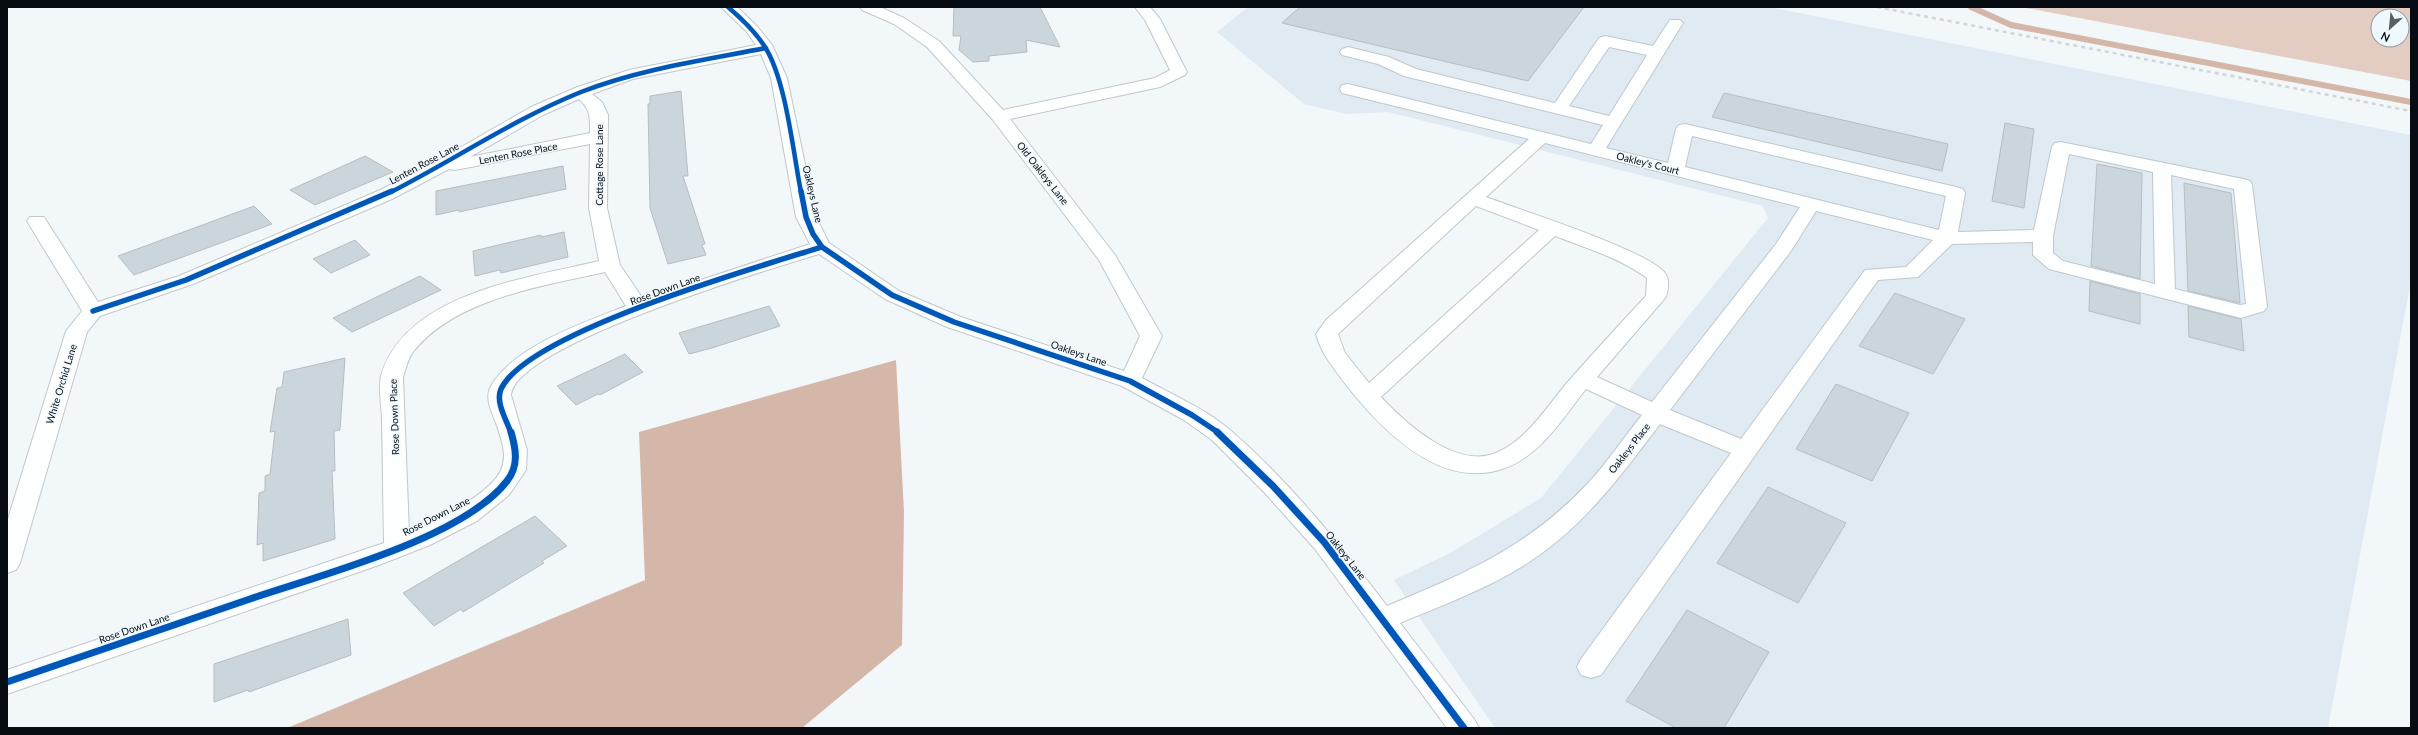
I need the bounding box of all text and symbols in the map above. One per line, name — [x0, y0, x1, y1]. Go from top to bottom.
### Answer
north arrow — [2370, 8, 2410, 48]
text: N — [2379, 30, 2392, 45]
street label: Cottage Rose Lane — [593, 124, 605, 206]
street label: Old Oakleys Lane — [1015, 139, 1071, 207]
street label: Lenten Rose Lane — [387, 140, 461, 186]
street label: Lenten Rose Place — [478, 140, 558, 166]
street label: Oakley's Court — [1615, 149, 1681, 177]
street label: Oakleys Lane — [801, 164, 825, 224]
street label: Rose Down Lane — [628, 271, 702, 307]
street label: Oakleys Lane — [1049, 338, 1109, 368]
street label: White Orchid Lane — [43, 343, 79, 425]
street label: Rose Down Place — [387, 379, 401, 455]
street label: Oakleys Place — [1606, 420, 1652, 476]
street label: Rose Down Lane — [400, 494, 472, 538]
street label: Oakleys Lane — [1323, 528, 1369, 582]
street label: Rose Down Lane — [97, 610, 171, 646]

